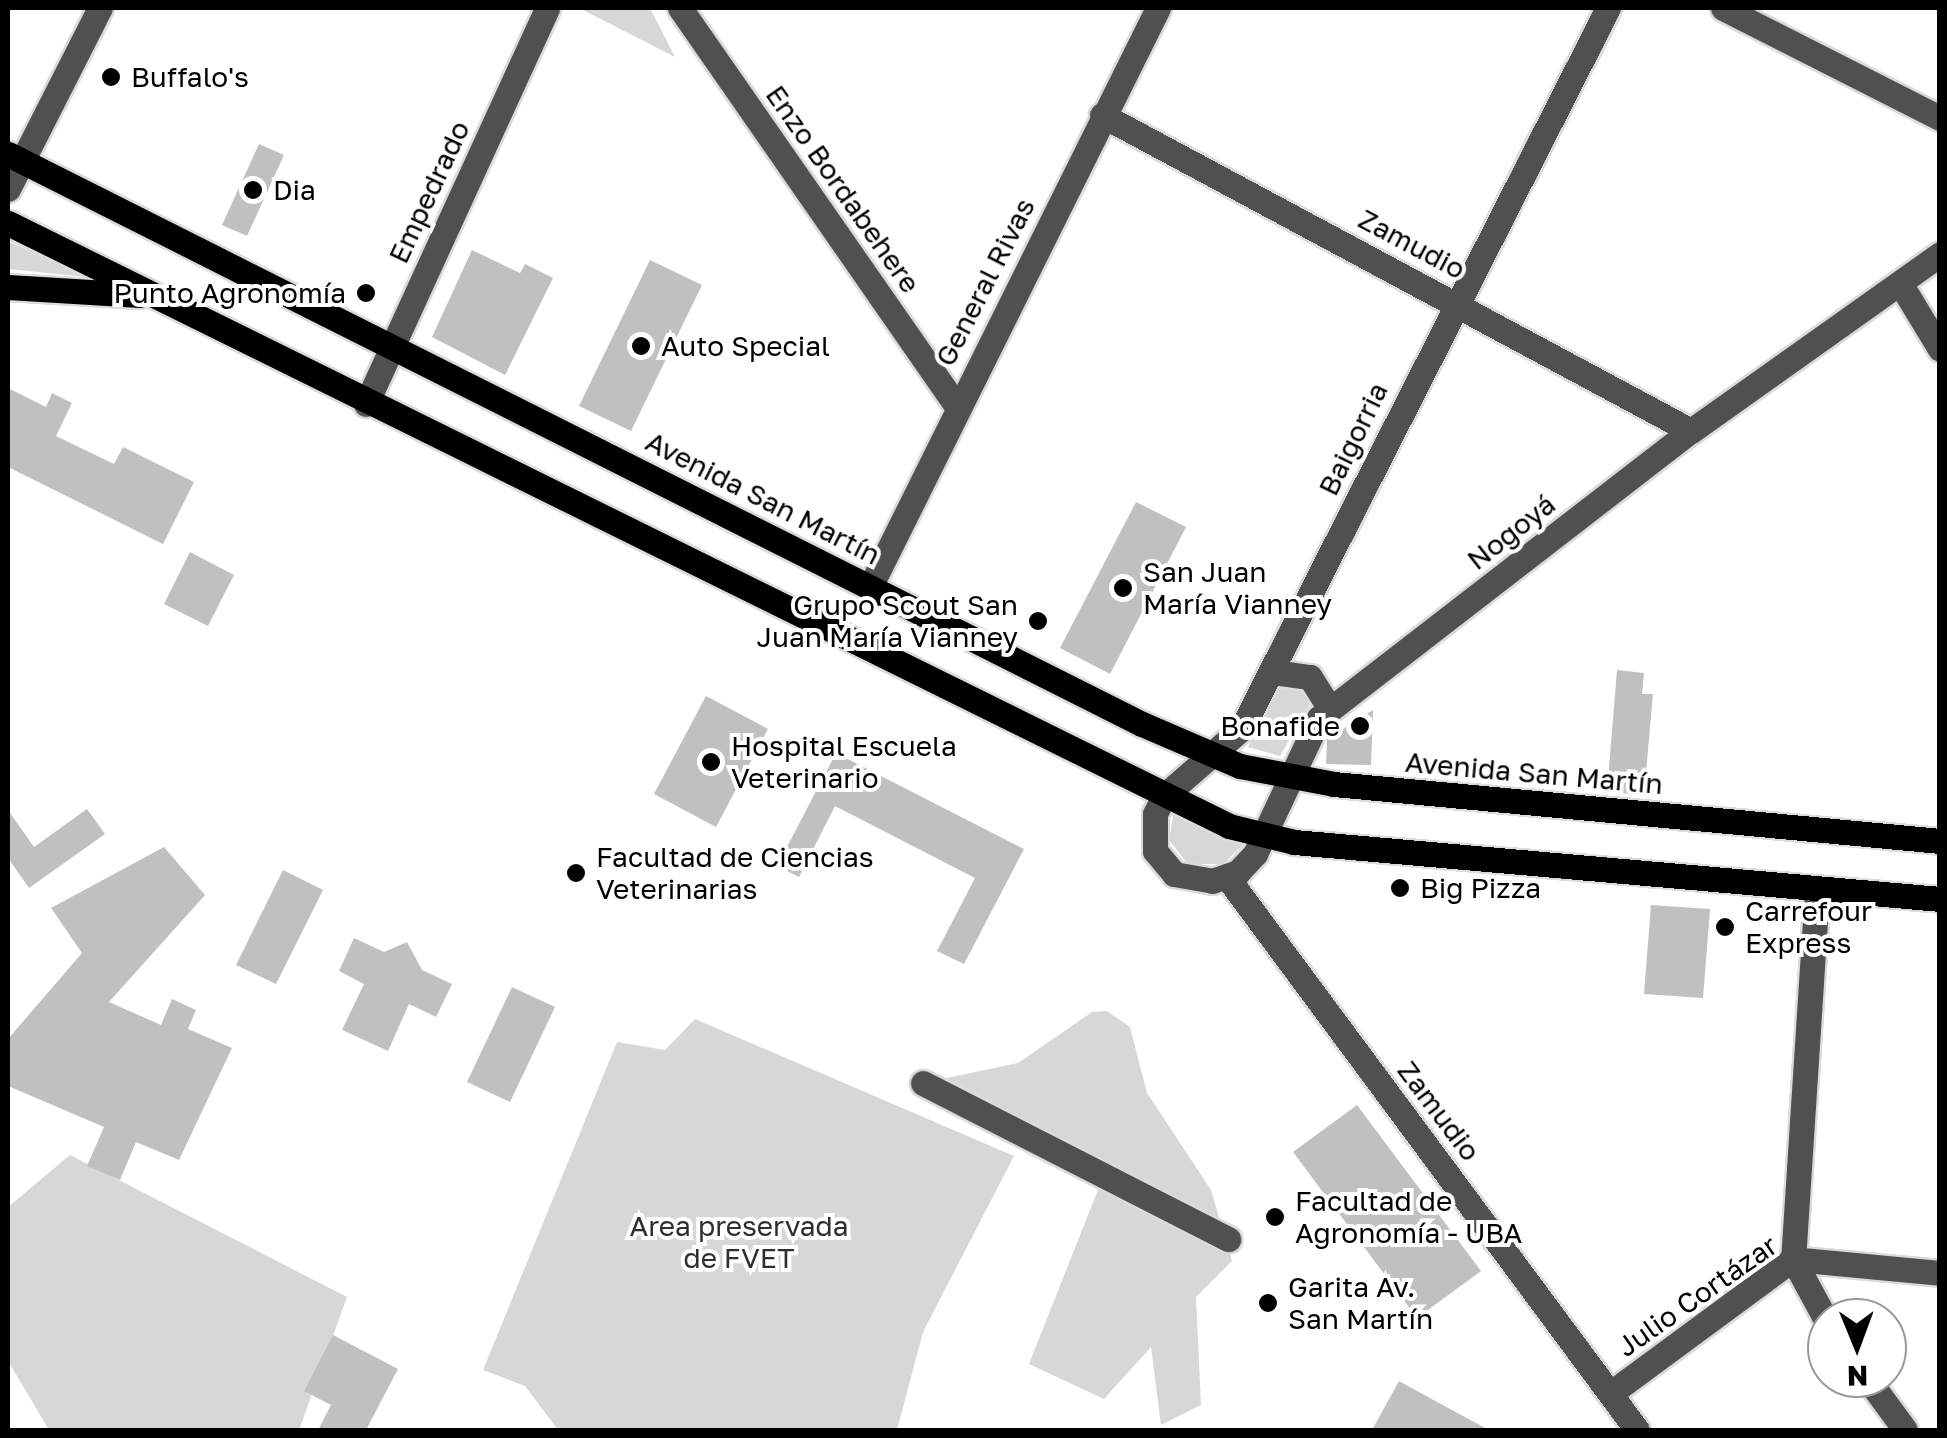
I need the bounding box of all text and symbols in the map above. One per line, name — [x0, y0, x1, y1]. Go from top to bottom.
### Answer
place label: Buffalo's — [131, 60, 249, 94]
marker: Buffalo's — [100, 66, 122, 88]
street label: Enzo Bordabehere — [759, 79, 927, 299]
street label: Empedrado — [381, 116, 477, 268]
place label: Dia — [273, 173, 316, 207]
marker: Dia — [242, 179, 264, 201]
street label: General Rivas — [928, 192, 1042, 372]
street label: Zamudio — [1353, 202, 1471, 286]
place label: Punto Agronomía — [114, 276, 346, 310]
marker: Punto Agronomía — [355, 282, 377, 304]
place label: Auto Special — [661, 329, 830, 363]
marker: Auto Special — [630, 335, 652, 357]
street label: Baigorria — [1311, 377, 1395, 501]
street label: Avenida San Martín — [640, 424, 886, 572]
street label: Nogoyá — [1460, 487, 1562, 577]
place label: San Juan María Vianney — [1143, 555, 1332, 621]
marker: San Juan María Vianney — [1112, 577, 1134, 599]
place label: Grupo Scout San Juan María Vianney — [756, 588, 1018, 654]
marker: Grupo Scout San Juan María Vianney — [1027, 610, 1049, 632]
place label: Bonafide — [1220, 709, 1340, 743]
marker: Bonafide — [1349, 715, 1371, 737]
place label: Hospital Escuela Veterinario — [731, 729, 957, 795]
street label: Avenida San Martín — [1404, 745, 1664, 801]
marker: Hospital Escuela Veterinario — [700, 751, 722, 773]
place label: Facultad de Ciencias Veterinarias — [596, 840, 874, 906]
marker: Facultad de Ciencias Veterinarias — [565, 862, 587, 884]
place label: Big Pizza — [1420, 871, 1541, 905]
marker: Big Pizza — [1389, 877, 1411, 899]
place label: Carrefour Express — [1745, 894, 1872, 960]
marker: Carrefour Express — [1714, 916, 1736, 938]
street label: Zamudio — [1391, 1055, 1487, 1167]
place label: Facultad de Agronomía - UBA — [1295, 1184, 1522, 1250]
marker: Facultad de Agronomía - UBA — [1264, 1206, 1286, 1228]
park label: Area preservada de FVET — [629, 1209, 849, 1275]
street label: Julio Cortázar — [1610, 1228, 1784, 1364]
place label: Garita Av. San Martín — [1288, 1270, 1433, 1336]
marker: Garita Av. San Martín — [1257, 1292, 1279, 1314]
north arrow — [1807, 1298, 1907, 1398]
text: N — [1847, 1360, 1868, 1393]

